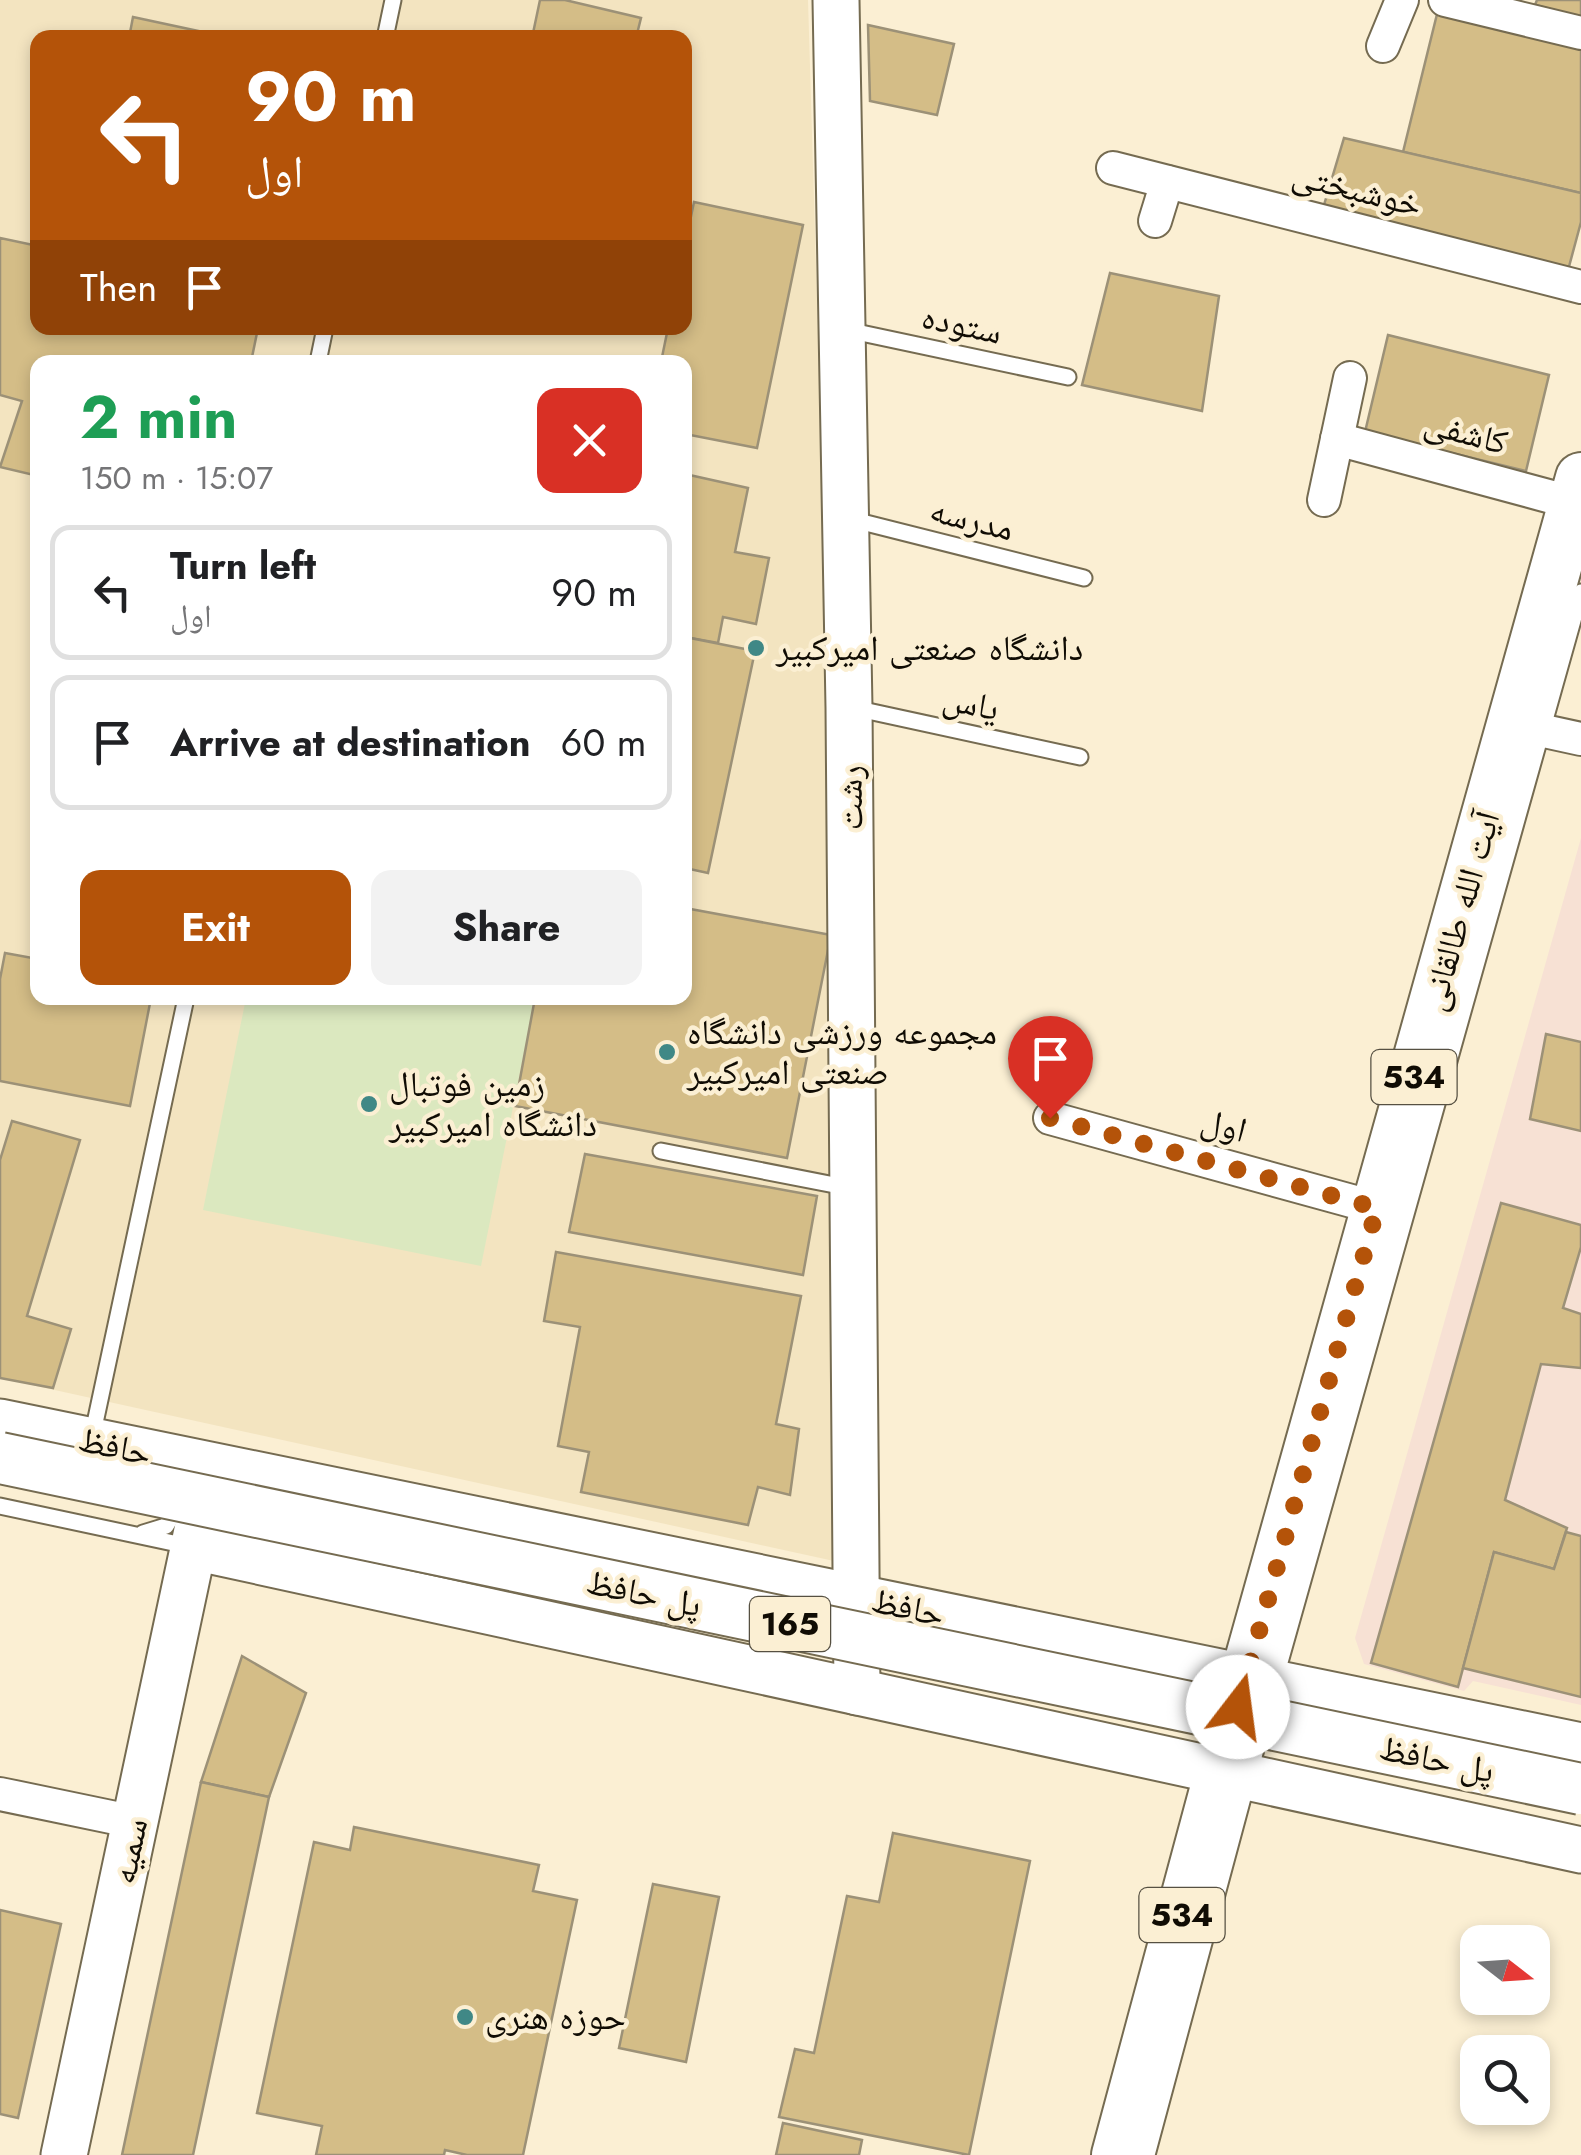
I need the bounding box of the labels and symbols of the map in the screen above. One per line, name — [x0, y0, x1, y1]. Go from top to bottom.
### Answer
street label: خوشبختی — [1287, 149, 1427, 229]
street label: ستوده — [917, 291, 1007, 357]
street label: کاشفی — [1419, 397, 1513, 467]
street label: مدرسه — [925, 484, 1019, 554]
place label: دانشگاه صنعتی امیرکبیر — [775, 623, 1083, 673]
marker: دانشگاه صنعتی امیرکبیر — [745, 637, 767, 659]
street label: یاس — [938, 673, 1004, 733]
street label: رشت — [824, 765, 876, 831]
street label: آیت الله طالقانی — [1408, 804, 1513, 1017]
place label: مجموعه ورزشی دانشگاه صنعتی امیرکبیر — [686, 1007, 997, 1097]
pin — [1008, 1016, 1093, 1119]
marker: مجموعه ورزشی دانشگاه صنعتی امیرکبیر — [656, 1041, 678, 1063]
road number: 534 — [1372, 1050, 1456, 1104]
place label: زمین فوتبال دانشگاه امیرکبیر — [388, 1059, 597, 1149]
marker: زمین فوتبال دانشگاه امیرکبیر — [358, 1093, 380, 1115]
street label: اول — [1196, 1095, 1252, 1155]
street label: حافظ — [74, 1414, 156, 1478]
street label: پل حافظ — [582, 1556, 706, 1630]
street label: حافظ — [867, 1575, 949, 1639]
road number: 165 — [750, 1597, 830, 1651]
position arrow — [1186, 1655, 1290, 1759]
street label: پل حافظ — [1375, 1722, 1499, 1796]
street label: سمیه — [98, 1814, 160, 1888]
road number: 534 — [1140, 1888, 1224, 1942]
north arrow — [1460, 1925, 1550, 2015]
place label: حوزه هنری — [485, 1992, 626, 2042]
marker: حوزه هنری — [454, 2006, 476, 2028]

